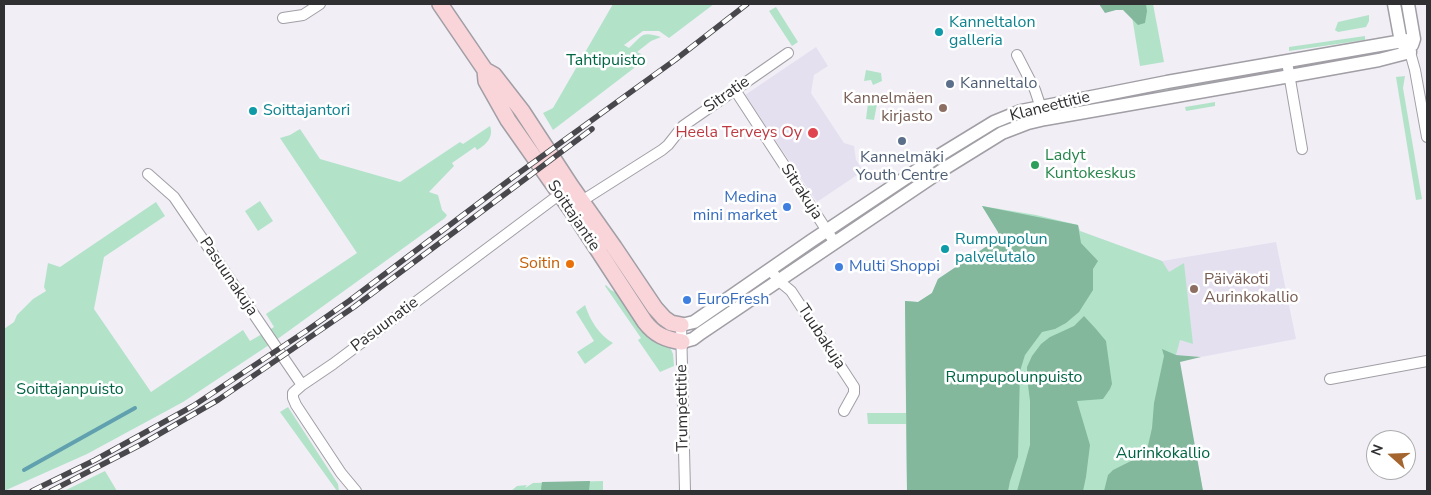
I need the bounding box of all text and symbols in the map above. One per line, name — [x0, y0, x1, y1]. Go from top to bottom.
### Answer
place label: Kanneltalon galleria — [949, 13, 1035, 51]
marker: Kanneltalon galleria — [933, 26, 945, 38]
park label: Tahtipuisto — [566, 51, 646, 71]
street label: Sitratie — [701, 72, 753, 118]
place label: Kanneltalo — [960, 74, 1037, 94]
marker: Kanneltalo — [944, 78, 956, 90]
street label: Klaneettitie — [1008, 88, 1092, 126]
place label: Kannelmäen kirjasto — [843, 89, 933, 127]
place label: Soittajantori — [263, 101, 350, 121]
marker: Kannelmäen kirjasto — [937, 102, 949, 114]
marker: Soittajantori — [247, 105, 259, 117]
place label: Heela Terveys Oy — [675, 123, 802, 143]
marker: Heela Terveys Oy — [806, 126, 820, 140]
marker: Kannelmäki Youth Centre — [896, 135, 908, 147]
place label: Ladyt Kuntokeskus — [1045, 146, 1136, 184]
place label: Kannelmäki Youth Centre — [856, 148, 948, 186]
marker: Ladyt Kuntokeskus — [1029, 159, 1041, 171]
street label: Sitrakuja — [776, 161, 826, 223]
street label: Soittajantie — [542, 177, 604, 255]
place label: Medina mini market — [693, 188, 777, 226]
marker: Medina mini market — [781, 201, 793, 213]
place label: Rumpupolun palvelutalo — [955, 230, 1048, 268]
street label: Pasuunakuja — [195, 234, 261, 320]
marker: Rumpupolun palvelutalo — [939, 243, 951, 255]
place label: Soitin — [519, 254, 560, 274]
place label: Multi Shoppi — [849, 257, 940, 277]
marker: Soitin — [564, 258, 576, 270]
marker: Multi Shoppi — [833, 261, 845, 273]
place label: Päiväkoti Aurinkokallio — [1204, 270, 1298, 308]
marker: Päiväkoti Aurinkokallio — [1188, 283, 1200, 295]
place label: EuroFresh — [697, 290, 769, 310]
street label: Pasuunatie — [348, 293, 422, 357]
marker: EuroFresh — [681, 294, 693, 306]
street label: Tuubakuja — [793, 301, 849, 373]
street label: Trumpettitie — [673, 364, 693, 452]
park label: Rumpupolunpuisto — [946, 368, 1082, 388]
park label: Soittajanpuisto — [16, 380, 124, 400]
north arrow — [1366, 430, 1416, 480]
text: N — [1367, 442, 1388, 458]
park label: Aurinkokallio — [1116, 444, 1210, 464]

